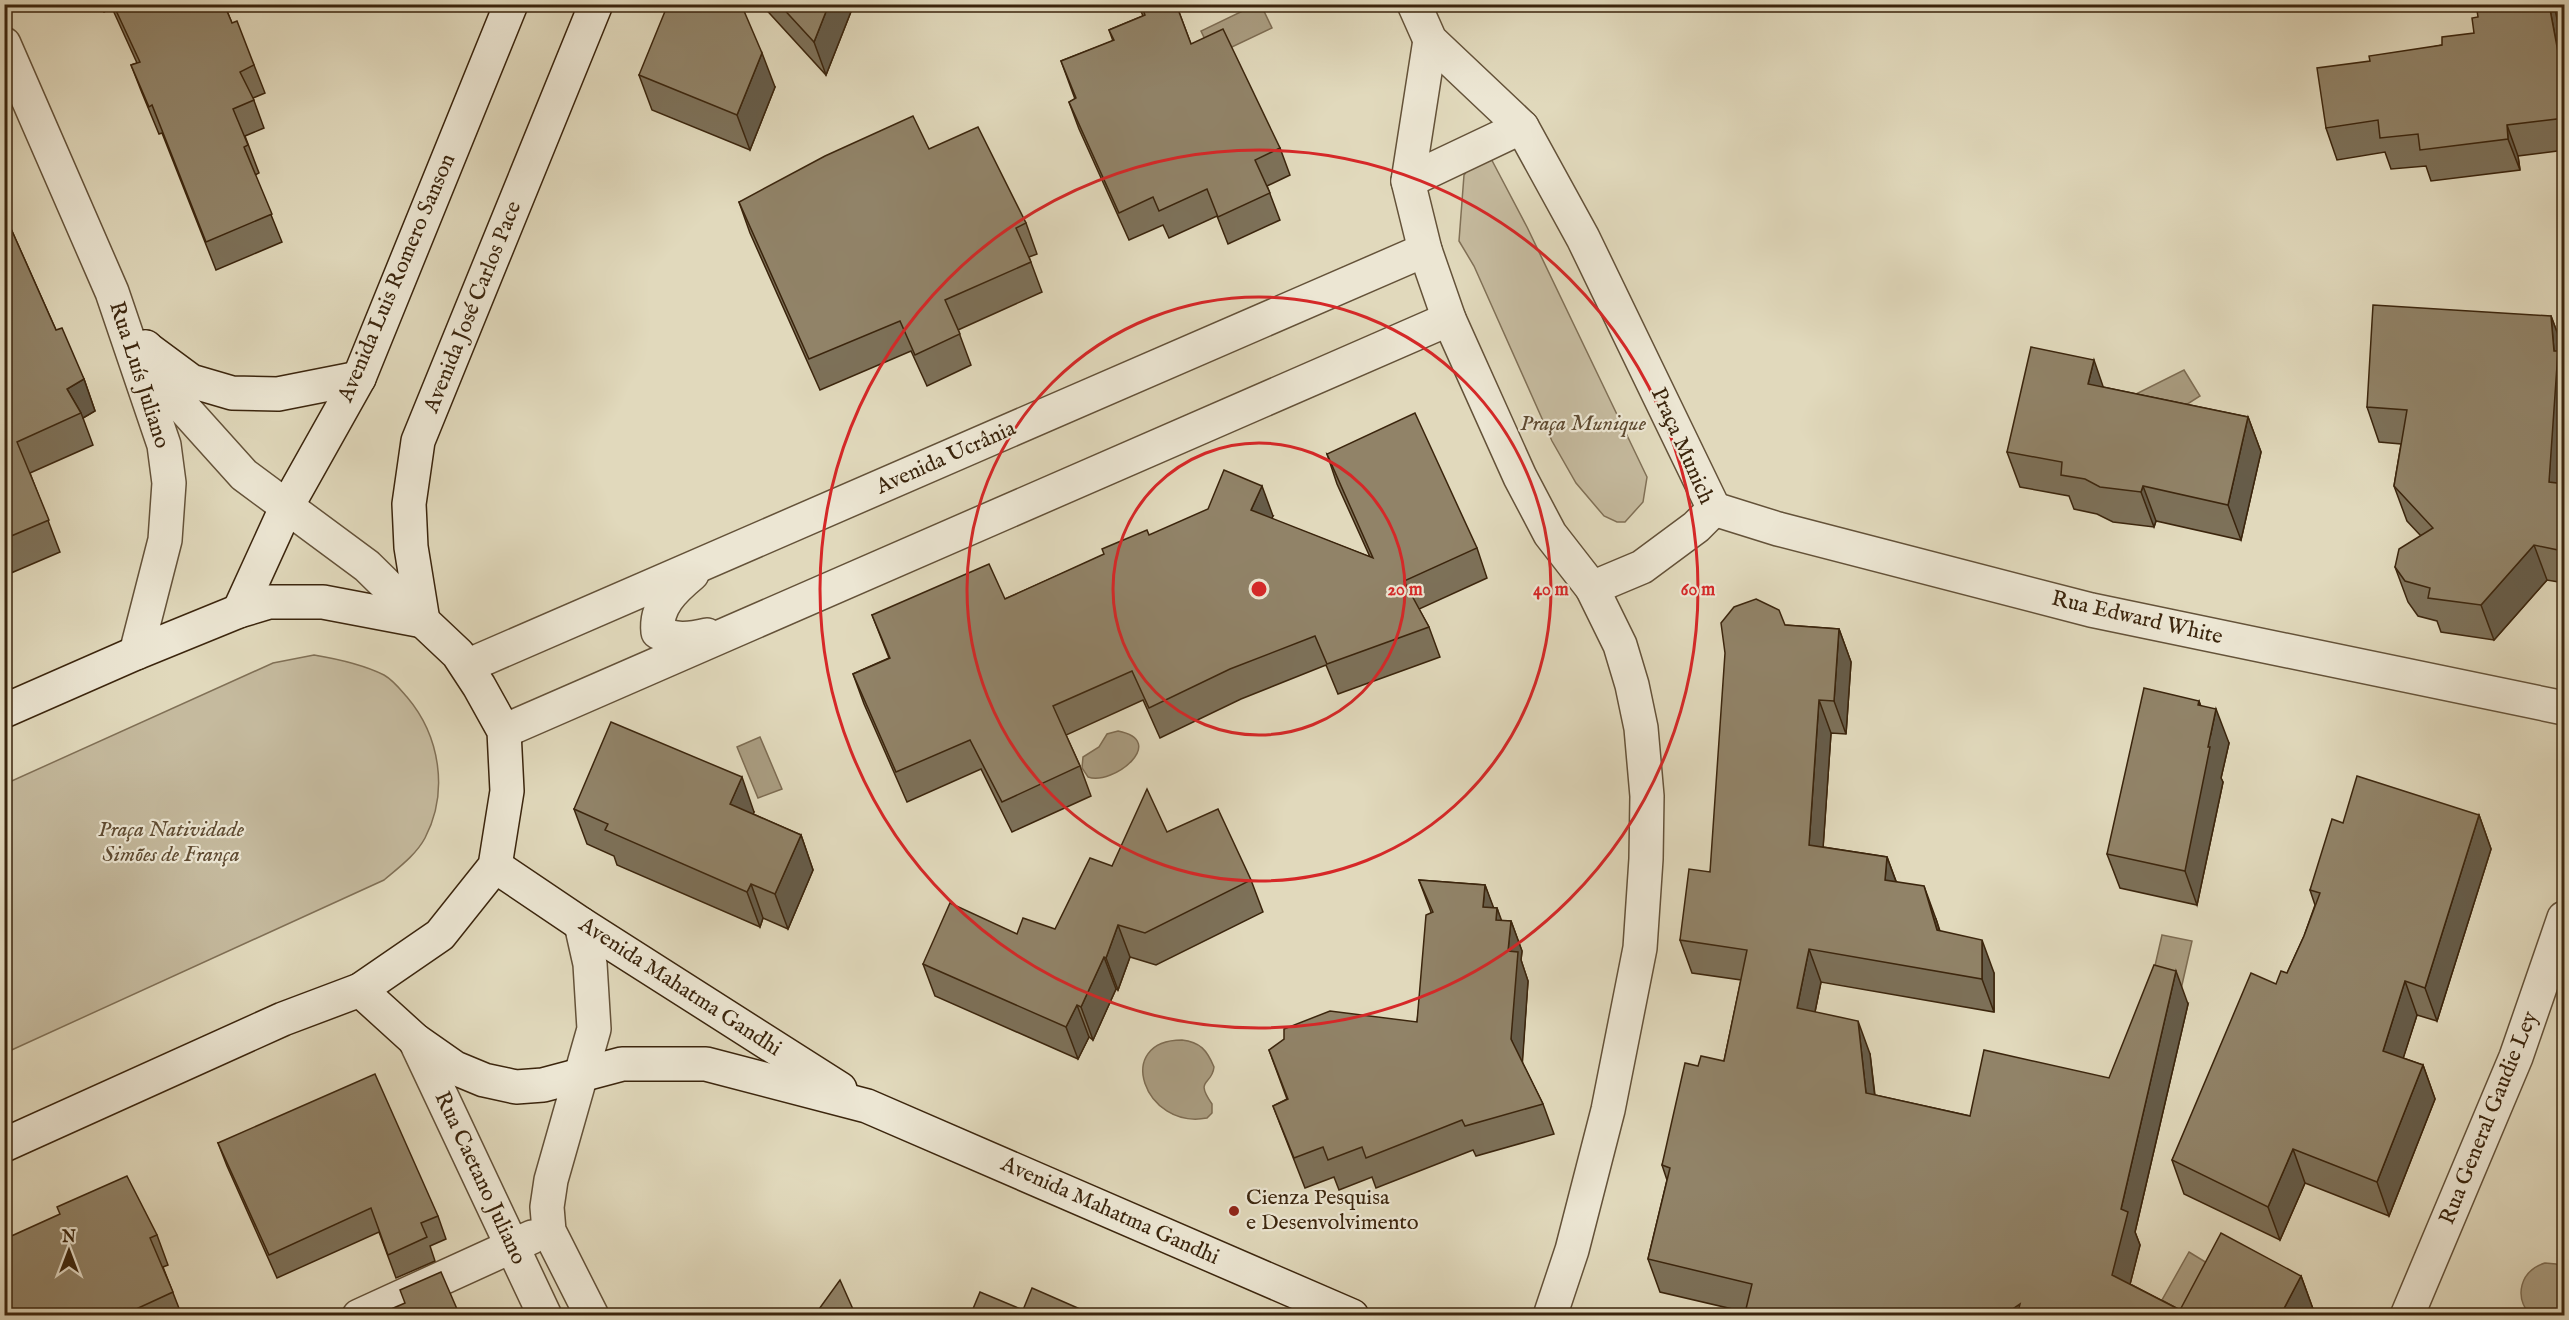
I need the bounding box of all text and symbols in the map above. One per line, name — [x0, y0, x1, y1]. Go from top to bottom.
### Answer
street label: Avenida Luis Romero Sanson — [332, 149, 462, 407]
street label: Avenida José Carlos Pace — [417, 197, 528, 418]
street label: Rua Luís Juliano — [102, 298, 176, 452]
street label: Praça Munich — [1644, 383, 1720, 509]
park label: Praça Munique — [1520, 410, 1647, 438]
street label: Avenida Ucrânia — [871, 415, 1021, 502]
centre of rings — [1249, 579, 1269, 599]
text: 20 m — [1387, 579, 1423, 602]
text: 40 m — [1533, 579, 1569, 602]
text: 60 m — [1681, 579, 1715, 602]
street label: Rua Edward White — [2049, 585, 2225, 651]
park label: Praça Natividade Simões de França — [98, 816, 245, 869]
street label: Avenida Mahatma Gandhi — [573, 910, 787, 1063]
street label: Rua General Gaudie Ley — [2433, 1007, 2545, 1229]
street label: Rua Caetano Juliano — [428, 1087, 532, 1269]
street label: Avenida Mahatma Gandhi — [996, 1150, 1224, 1272]
place label: Cienza Pesquisa e Desenvolvimento — [1246, 1184, 1419, 1237]
marker: Cienza Pesquisa e Desenvolvimento — [1227, 1204, 1241, 1218]
north arrow — [39, 1221, 99, 1281]
text: N — [61, 1228, 76, 1248]

